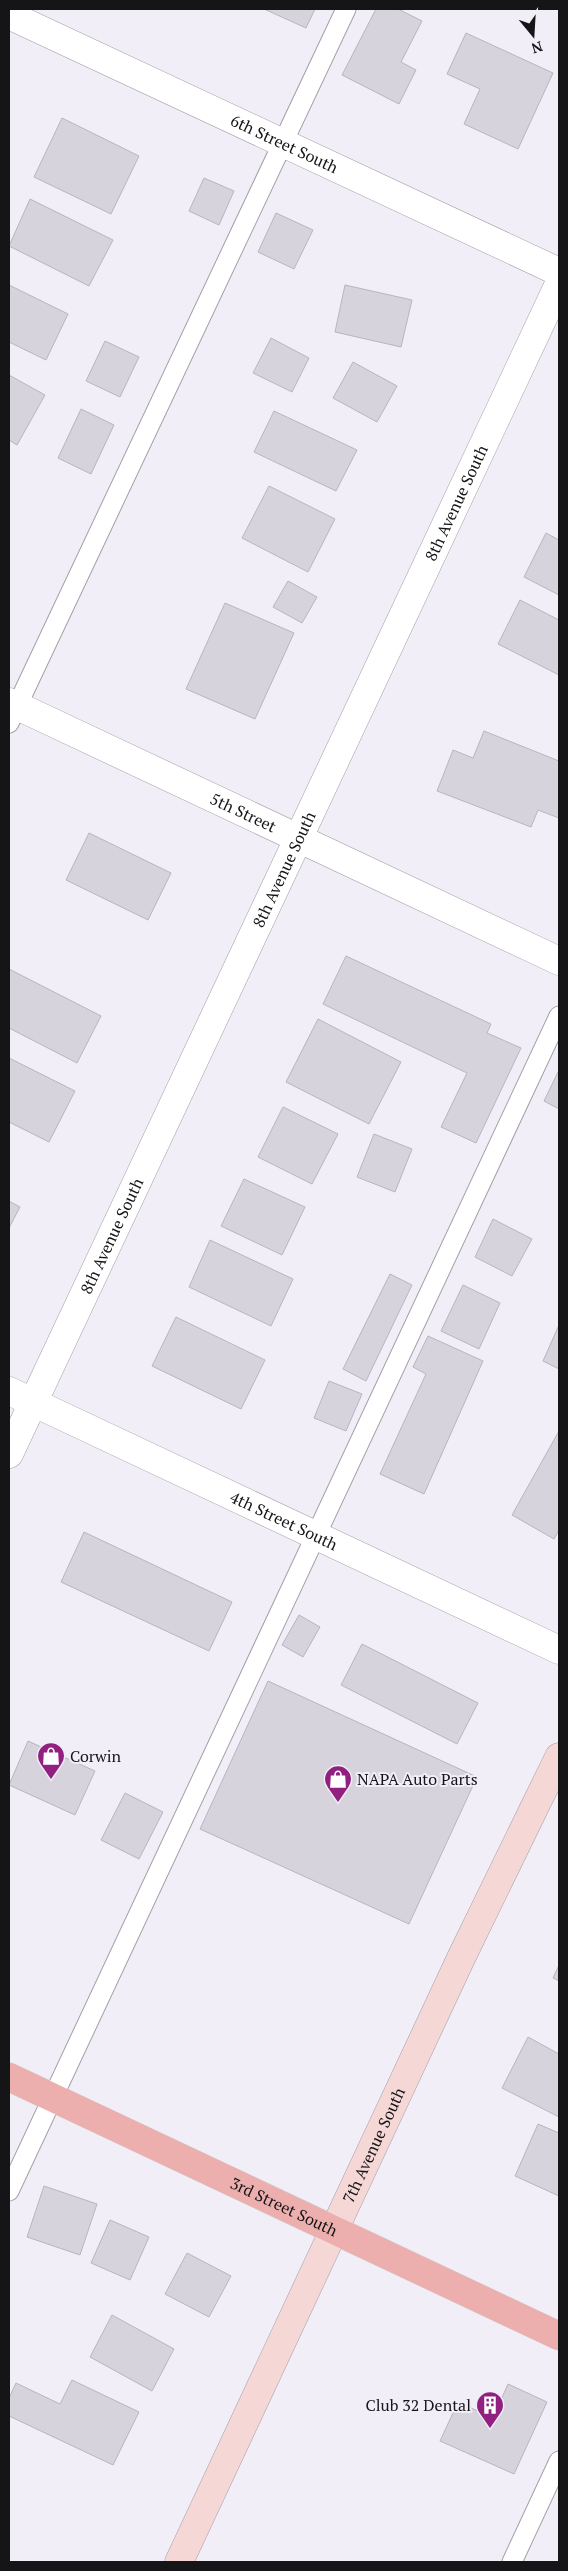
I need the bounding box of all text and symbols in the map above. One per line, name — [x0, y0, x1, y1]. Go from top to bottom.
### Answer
north arrow — [508, 10, 558, 60]
text: N — [529, 37, 545, 59]
street label: 6th Street South — [227, 109, 342, 179]
street label: 8th Avenue South — [419, 441, 493, 564]
street label: 5th Street — [207, 787, 280, 837]
street label: 8th Avenue South — [247, 807, 321, 931]
street label: 8th Avenue South — [75, 1174, 148, 1297]
street label: 4th Street South — [227, 1486, 342, 1556]
shop icon: Corwin — [36, 1741, 66, 1780]
place label: Corwin — [70, 1745, 122, 1767]
shop icon: NAPA Auto Parts — [323, 1764, 353, 1803]
place label: NAPA Auto Parts — [357, 1768, 478, 1790]
street label: 7th Avenue South — [337, 2083, 410, 2207]
street label: 3rd Street South — [227, 2172, 342, 2241]
building icon: Club 32 Dental — [475, 2390, 505, 2429]
place label: Club 32 Dental — [365, 2394, 471, 2416]

